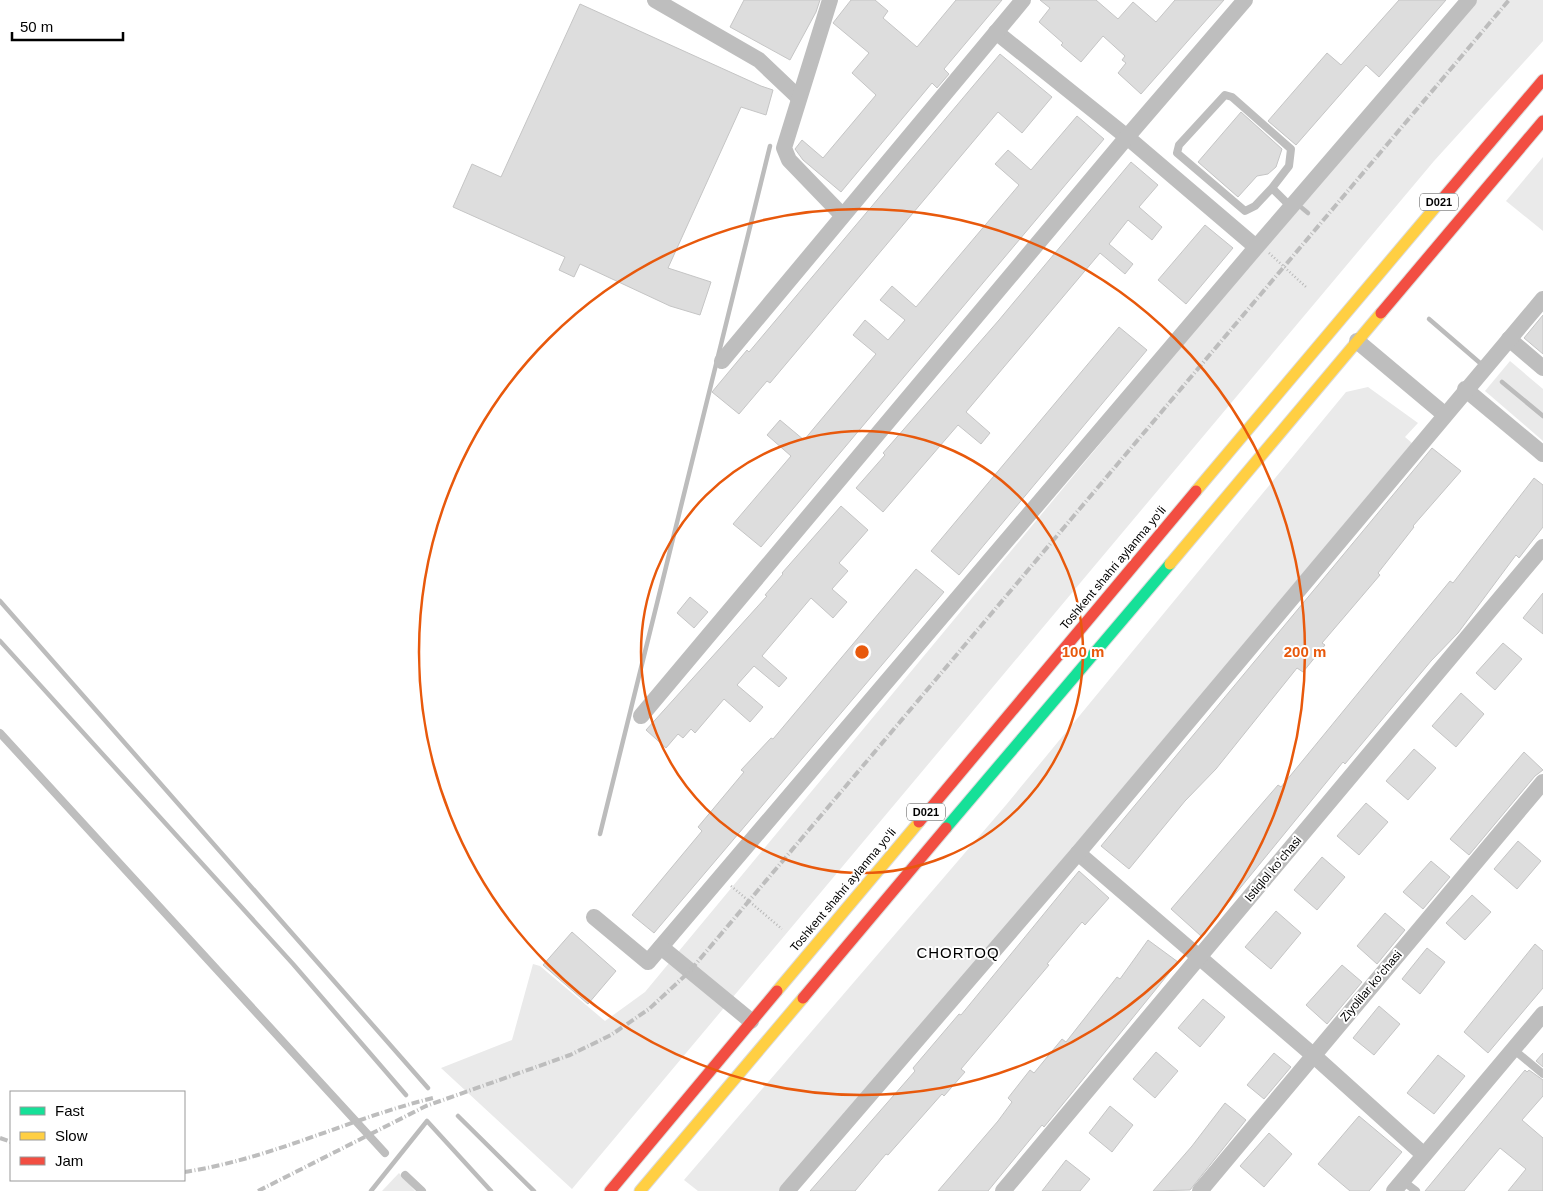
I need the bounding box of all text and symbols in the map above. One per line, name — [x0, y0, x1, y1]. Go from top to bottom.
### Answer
scale bar — [12, 10, 124, 42]
text: 50 m — [20, 18, 53, 35]
road number: D021 — [1420, 193, 1458, 210]
street label: Toshkent shahri aylanma yoʻli — [1057, 503, 1169, 633]
centre of rings — [853, 643, 871, 661]
text: 100 m — [1062, 643, 1104, 660]
text: 200 m — [1284, 643, 1326, 660]
road number: D021 — [907, 804, 945, 820]
street label: Toshkent shahri aylanma yoʻli — [787, 825, 899, 955]
street label: Istiqlol koʻchasi — [1242, 834, 1304, 904]
district label: CHORTOQ — [916, 944, 1000, 961]
street label: Ziyolilar koʻchasi — [1337, 948, 1405, 1024]
legend — [10, 1091, 185, 1181]
text: Fast — [55, 1102, 85, 1119]
text: Slow — [55, 1127, 88, 1144]
text: Jam — [55, 1152, 83, 1169]

